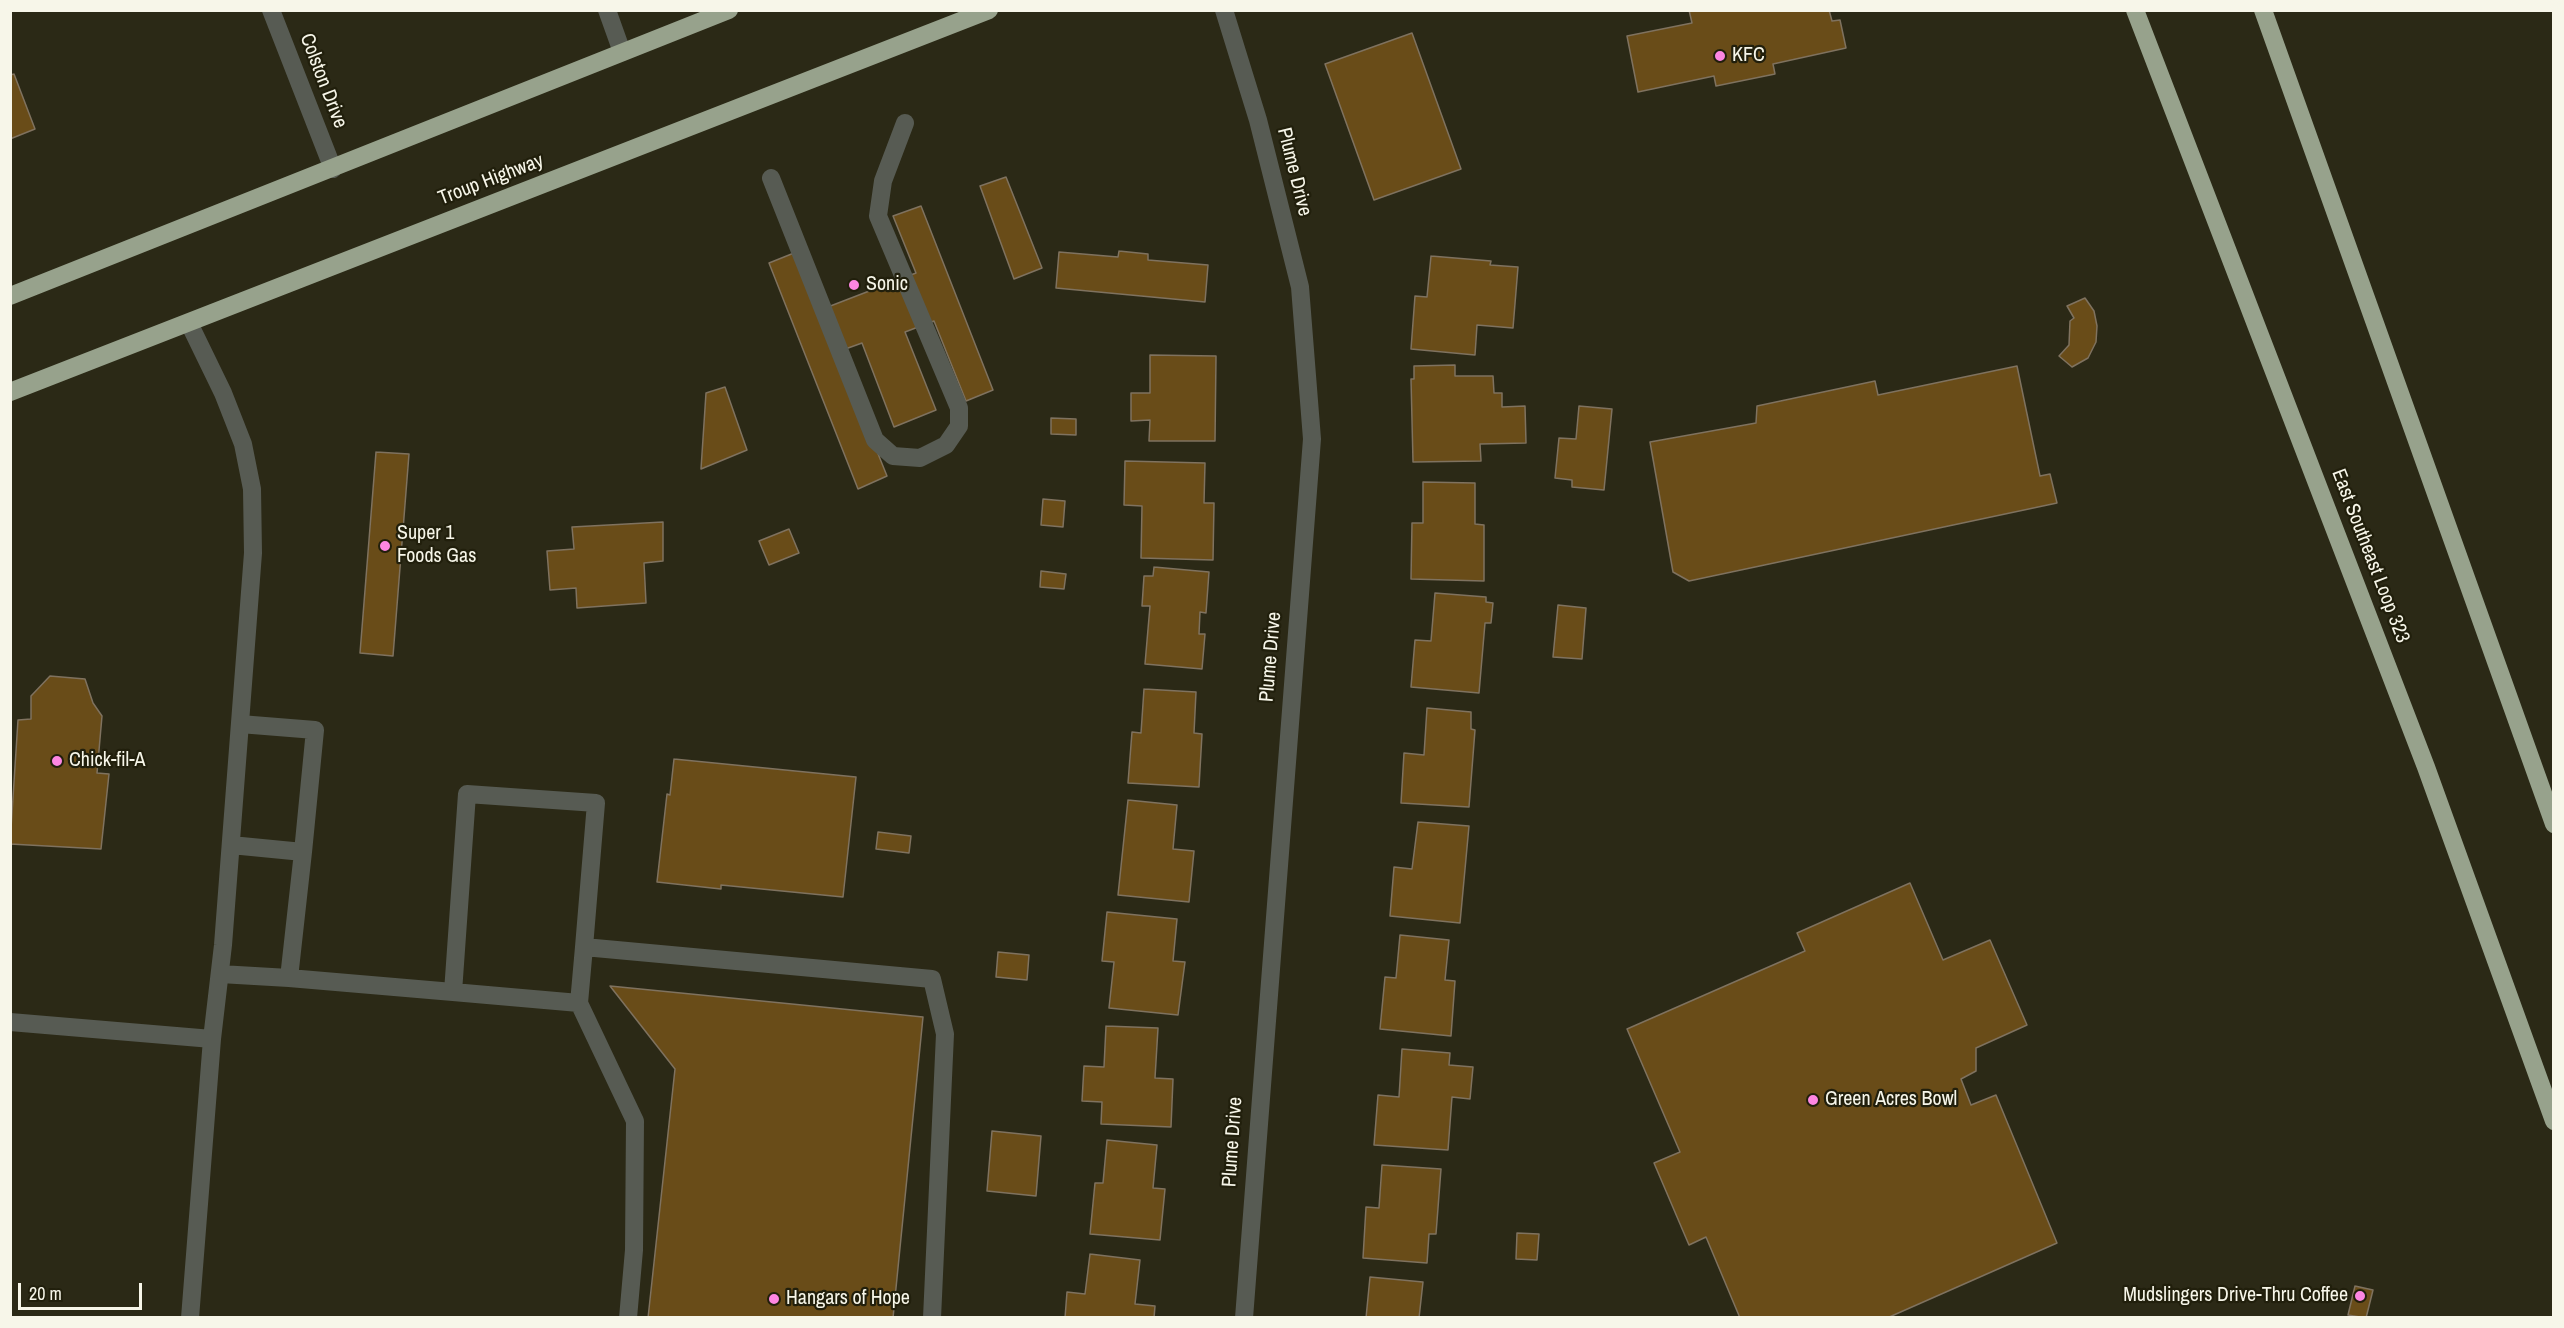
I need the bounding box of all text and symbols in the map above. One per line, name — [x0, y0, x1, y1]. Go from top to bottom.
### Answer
street label: Colston Drive — [294, 30, 352, 132]
place label: KFC — [1732, 44, 1765, 68]
marker: KFC — [1713, 49, 1727, 63]
street label: Plume Drive — [1271, 125, 1317, 219]
street label: Troup Highway — [435, 149, 547, 211]
place label: Sonic — [866, 273, 908, 297]
marker: Sonic — [847, 278, 861, 292]
street label: East Southeast Loop 323 — [2326, 466, 2414, 646]
place label: Super 1 Foods Gas — [397, 522, 476, 569]
marker: Super 1 Foods Gas — [378, 539, 392, 553]
street label: Plume Drive — [1255, 611, 1287, 703]
place label: Chick-fil-A — [69, 749, 146, 773]
marker: Chick-fil-A — [50, 754, 64, 768]
place label: Green Acres Bowl — [1825, 1088, 1957, 1112]
marker: Green Acres Bowl — [1806, 1093, 1820, 1107]
street label: Plume Drive — [1218, 1096, 1248, 1188]
scale bar — [21, 1271, 146, 1309]
text: 20 m — [29, 1281, 62, 1306]
place label: Mudslingers Drive-Thru Coffee — [2123, 1284, 2348, 1308]
place label: Hangars of Hope — [786, 1287, 910, 1311]
marker: Mudslingers Drive-Thru Coffee — [2353, 1289, 2367, 1303]
marker: Hangars of Hope — [767, 1292, 781, 1306]

